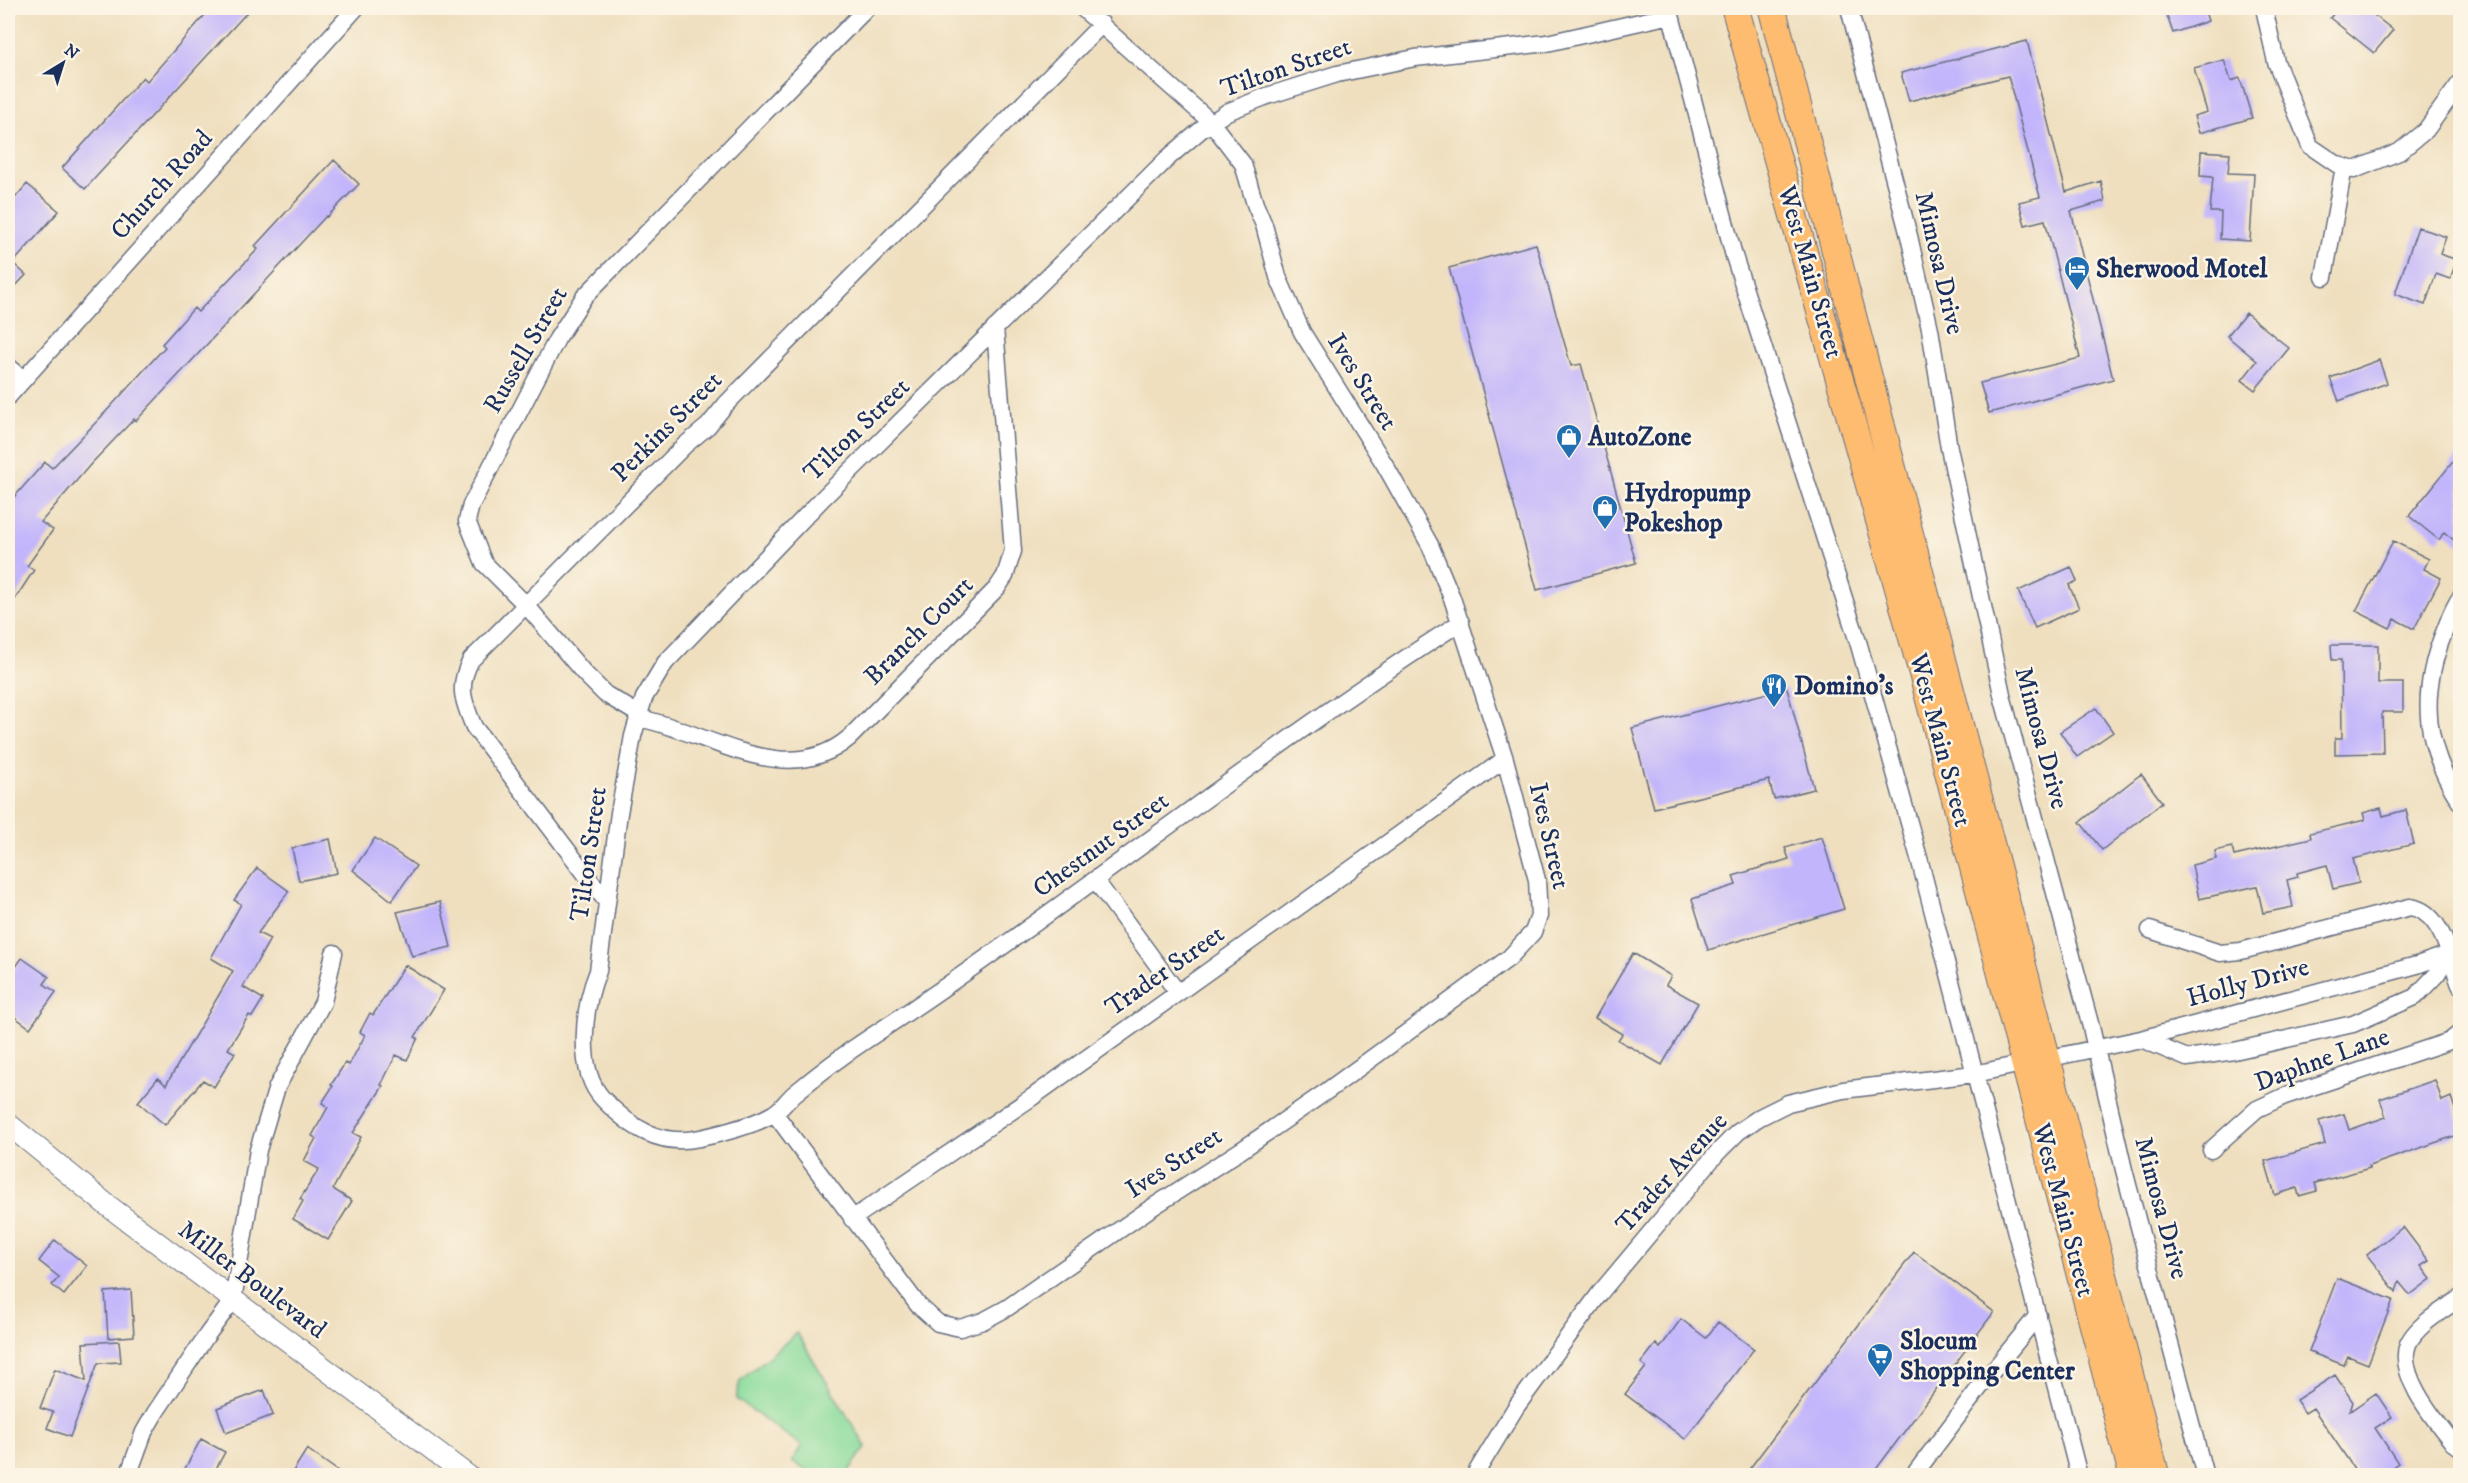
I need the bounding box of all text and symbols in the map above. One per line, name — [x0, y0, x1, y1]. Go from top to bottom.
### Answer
street label: Tilton Street — [1217, 30, 1355, 106]
north arrow — [33, 33, 93, 93]
text: N — [60, 40, 83, 64]
street label: Church Road — [104, 123, 220, 247]
street label: West Main Street — [1769, 181, 1850, 362]
street label: Mimosa Drive — [1907, 188, 1971, 338]
place label: Sherwood Motel — [2096, 253, 2268, 286]
hotel icon: Sherwood Motel — [2062, 254, 2092, 292]
street label: Russell Street — [477, 281, 575, 419]
street label: Ives Street — [1319, 327, 1405, 437]
street label: Perkins Street — [604, 364, 730, 490]
street label: Tilton Street — [797, 371, 917, 489]
place label: AutoZone — [1587, 421, 1692, 454]
shop icon: AutoZone — [1554, 422, 1584, 460]
place label: Hydropump Pokeshop — [1624, 477, 1751, 540]
shop icon: Hydropump Pokeshop — [1590, 493, 1620, 531]
street label: Branch Court — [857, 569, 981, 693]
street label: West Main Street — [1901, 649, 1979, 830]
street label: Mimosa Drive — [2006, 663, 2076, 813]
place label: Domino's — [1794, 670, 1894, 703]
restaurant icon: Domino's — [1759, 671, 1789, 709]
street label: Ives Street — [1521, 780, 1577, 892]
street label: Tilton Street — [563, 785, 615, 923]
street label: Chestnut Street — [1027, 785, 1175, 905]
street label: Trader Street — [1099, 918, 1231, 1024]
street label: Holly Drive — [2183, 951, 2313, 1015]
street label: Daphne Lane — [2250, 1020, 2394, 1100]
street label: Trader Avenue — [1609, 1106, 1735, 1240]
street label: West Main Street — [2024, 1119, 2102, 1300]
street label: Ives Street — [1120, 1120, 1228, 1206]
street label: Mimosa Drive — [2126, 1133, 2196, 1283]
street label: Miller Boulevard — [171, 1214, 333, 1347]
place label: Slocum Shopping Center — [1900, 1325, 2075, 1388]
supermarket icon: Slocum Shopping Center — [1865, 1341, 1895, 1379]

